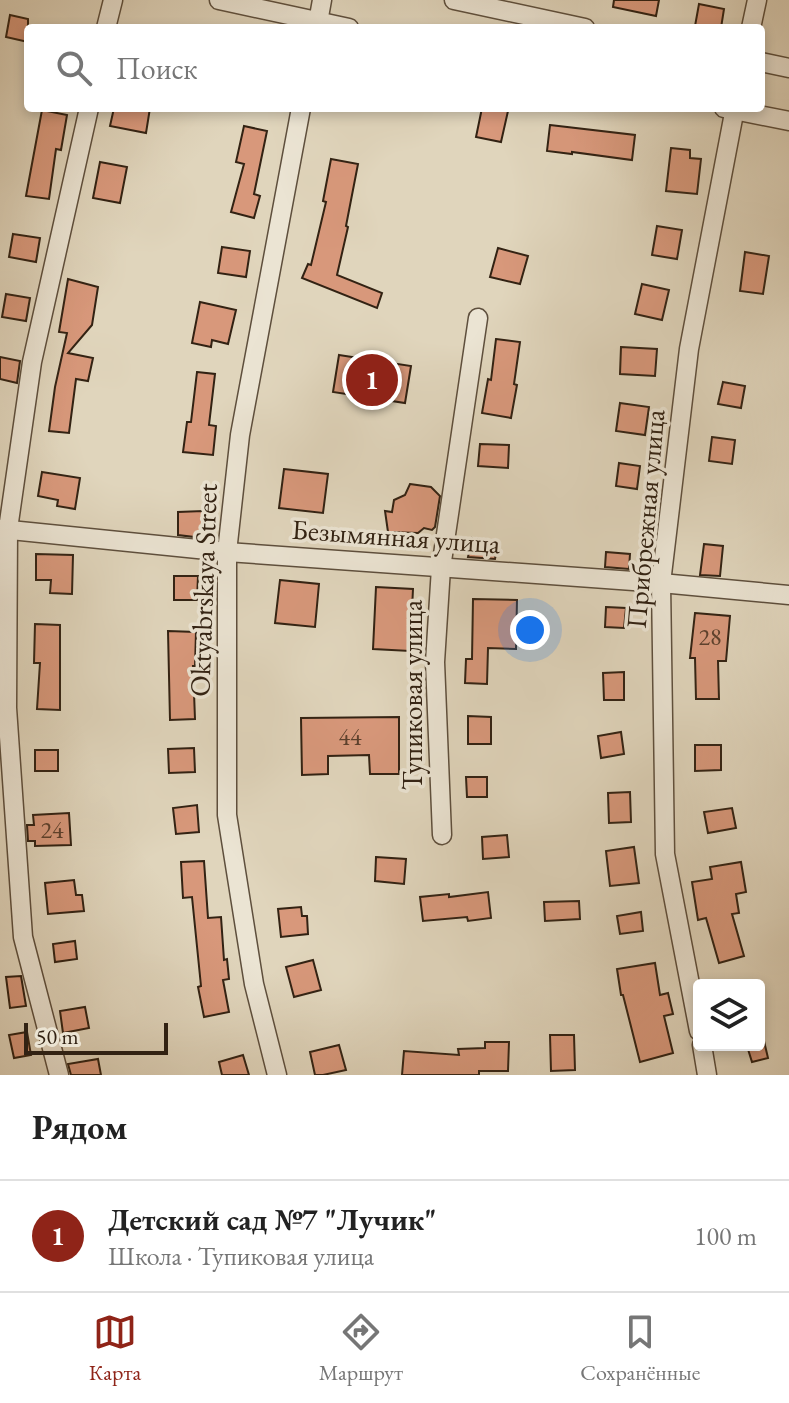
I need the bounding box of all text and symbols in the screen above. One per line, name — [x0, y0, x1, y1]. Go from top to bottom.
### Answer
search box — [24, 24, 765, 112]
icon: search — [52, 46, 96, 90]
text: Поиск — [116, 49, 198, 88]
pin: 1 — [346, 350, 398, 410]
street label: Прибрежная улица — [617, 407, 673, 630]
street label: Oktyabrskaya Street — [181, 483, 225, 697]
street label: Безымянная улица — [290, 511, 502, 561]
street label: Тупиковая улица — [394, 599, 430, 790]
your location — [510, 610, 550, 650]
house number: 28 — [698, 621, 722, 652]
house number: 44 — [338, 721, 362, 752]
house number: 24 — [40, 814, 64, 845]
map controls — [693, 979, 765, 1051]
button: layers — [693, 979, 765, 1051]
scale bar — [24, 1019, 168, 1055]
text: 50 m — [36, 1022, 79, 1051]
text: Рядом — [32, 1105, 127, 1149]
text: Детский сад №7 "Лучик" — [108, 1200, 436, 1239]
text: 1 — [51, 1219, 65, 1253]
text: 100 m — [694, 1219, 757, 1253]
text: Школа · Тупиковая улица — [108, 1239, 374, 1273]
tab: Карта — [89, 1310, 141, 1387]
tab: Маршрут — [319, 1310, 403, 1387]
tab: Сохранённые — [580, 1310, 700, 1387]

